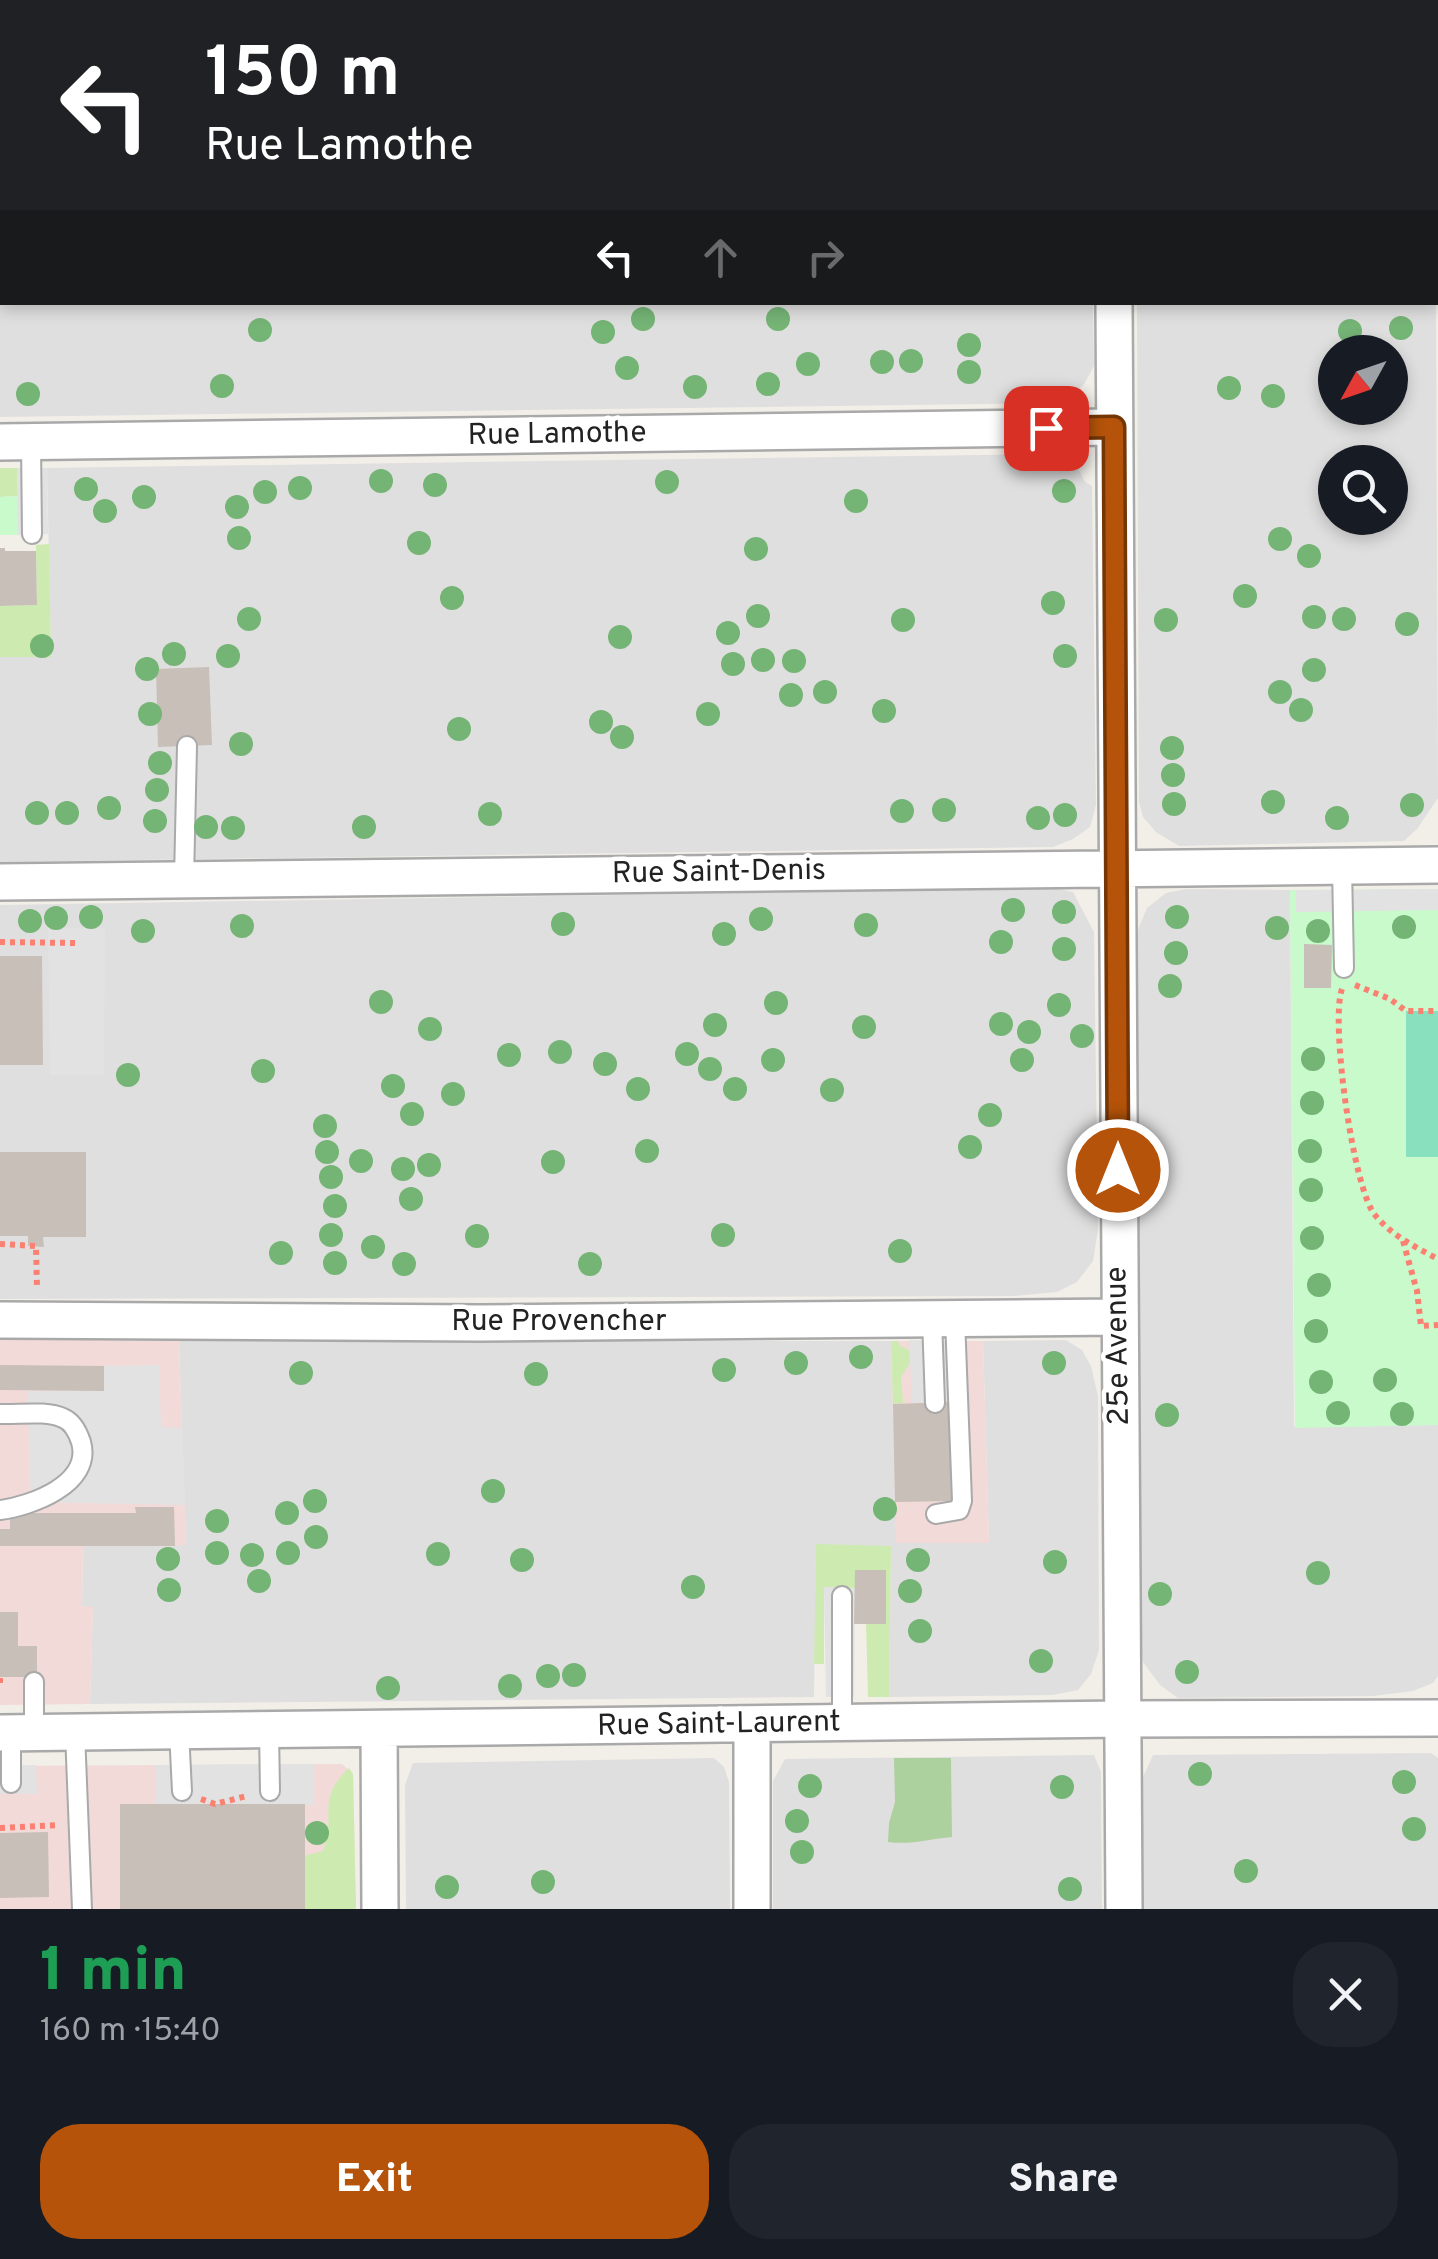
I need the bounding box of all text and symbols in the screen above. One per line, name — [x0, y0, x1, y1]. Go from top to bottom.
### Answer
text: 150 m — [205, 32, 400, 121]
icon: left — [40, 40, 170, 170]
text: Rue Lamothe — [205, 119, 473, 176]
icon: left — [588, 230, 643, 285]
icon: ahead — [693, 230, 748, 285]
icon: right — [798, 230, 853, 285]
north arrow — [1318, 335, 1408, 425]
map controls — [1318, 335, 1408, 535]
pin — [1004, 386, 1089, 471]
icon: arrive — [1019, 401, 1074, 456]
street label: Rue Lamothe — [467, 415, 647, 455]
button: search — [1318, 445, 1408, 535]
street label: Rue Saint-Denis — [612, 853, 826, 893]
position arrow — [1066, 1118, 1170, 1222]
street label: 25e Avenue — [1099, 1266, 1139, 1426]
street label: Rue Provencher — [451, 1304, 667, 1341]
street label: Rue Saint-Laurent — [597, 1704, 841, 1746]
text: 1 min — [40, 1936, 187, 2012]
button: close — [1293, 1942, 1398, 2047]
text: 160 m · 15:40 — [40, 2012, 221, 2052]
button: Exit — [40, 2124, 709, 2239]
button: Share — [729, 2124, 1398, 2239]

